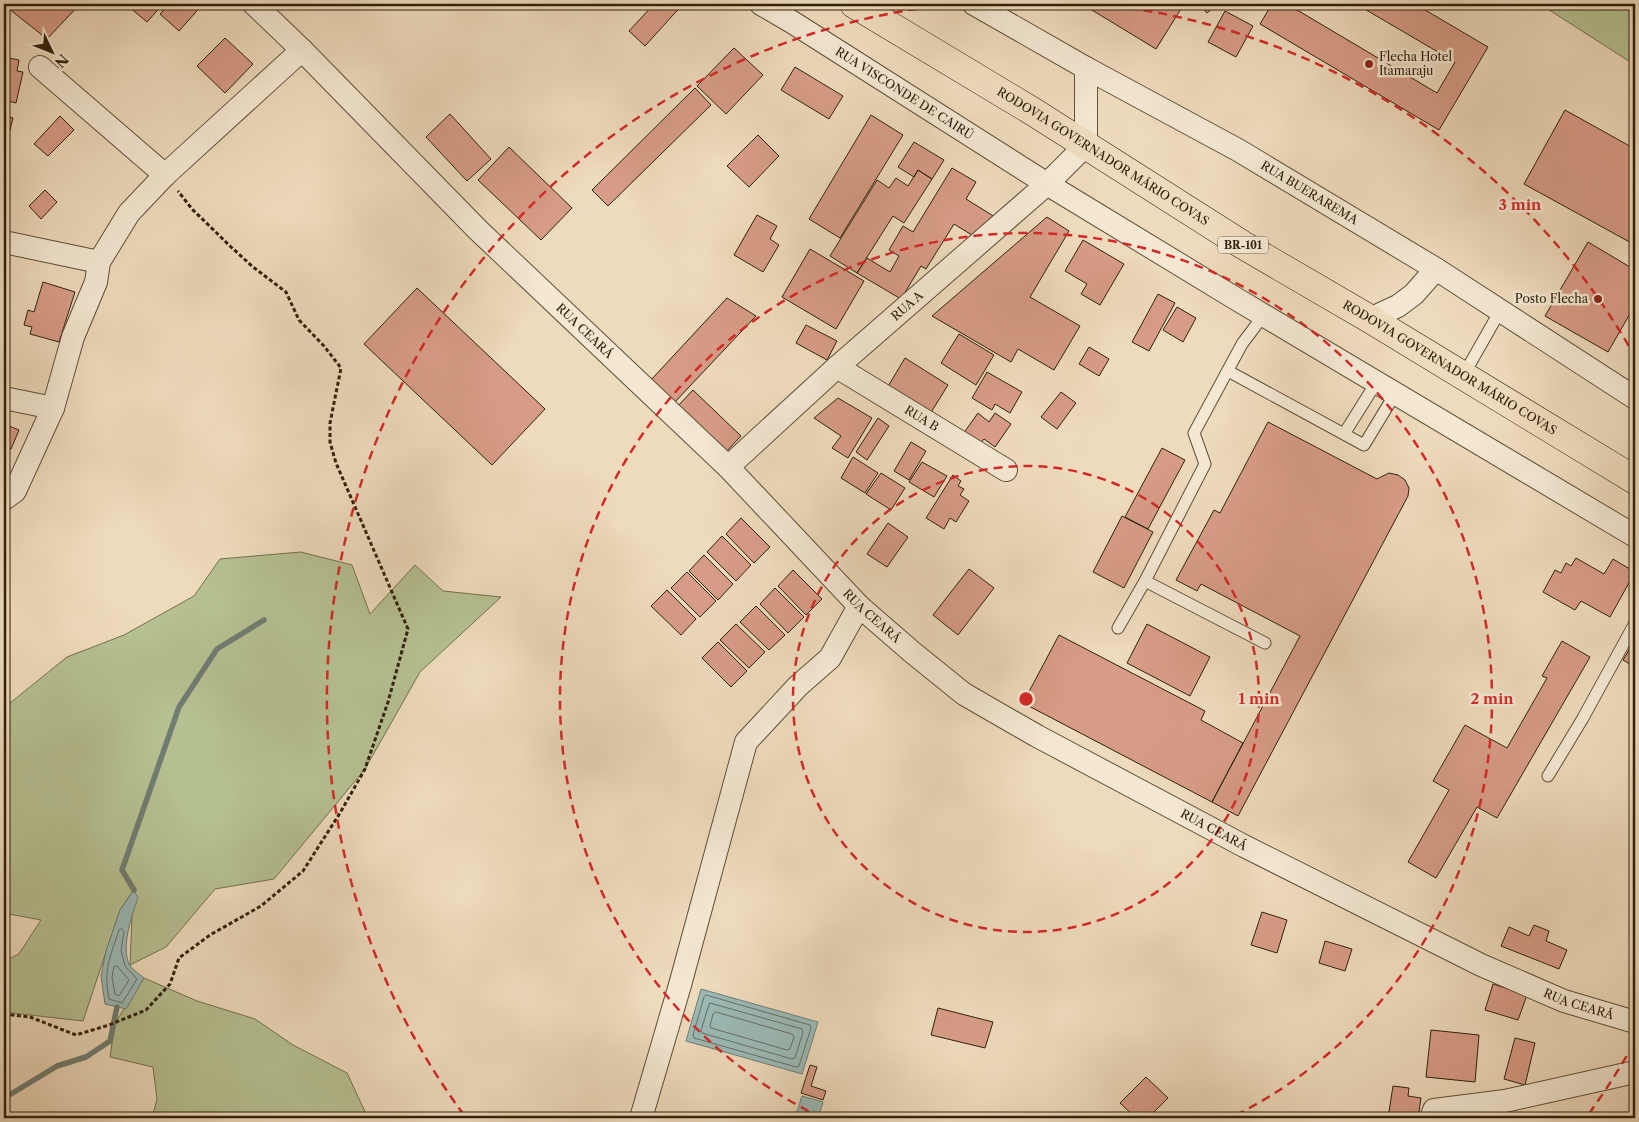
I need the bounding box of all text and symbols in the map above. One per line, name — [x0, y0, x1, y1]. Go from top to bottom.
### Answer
north arrow — [28, 28, 78, 78]
street label: RUA VISCONDE DE CAIRÚ — [833, 44, 977, 142]
place label: Flecha Hotel Itamaraju — [1379, 49, 1453, 78]
text: N — [51, 50, 72, 71]
marker: Flecha Hotel Itamaraju — [1363, 58, 1375, 70]
street label: RODOVIA GOVERNADOR MÁRIO COVAS — [995, 84, 1212, 228]
street label: RUA BUERAREMA — [1258, 158, 1362, 228]
text: 3 min — [1499, 195, 1542, 214]
road number: BR-101 — [1218, 236, 1268, 254]
street label: RUA A — [888, 287, 927, 323]
place label: Posto Flecha — [1515, 291, 1589, 306]
marker: Posto Flecha — [1592, 293, 1604, 305]
street label: RODOVIA GOVERNADOR MÁRIO COVAS — [1340, 297, 1560, 438]
street label: RUA CEARÁ — [553, 300, 618, 362]
street label: RUA B — [902, 402, 942, 434]
street label: RUA CEARÁ — [840, 586, 906, 647]
text: 1 min — [1238, 689, 1280, 708]
text: 2 min — [1470, 689, 1514, 708]
centre of rings — [1017, 690, 1035, 708]
street label: RUA CEARÁ — [1178, 806, 1251, 854]
street label: RUA CEARÁ — [1541, 985, 1617, 1023]

